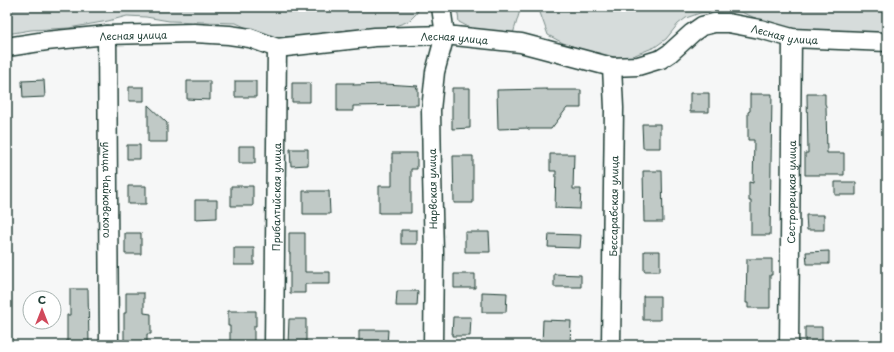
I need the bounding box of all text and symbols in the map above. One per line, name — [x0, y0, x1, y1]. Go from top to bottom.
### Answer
street label: Лесная улица — [750, 20, 819, 47]
street label: Лесная улица — [99, 26, 168, 43]
street label: Лесная улица — [420, 27, 490, 47]
street label: Сестрорецкая улица — [782, 140, 799, 244]
street label: улица Чайковского — [100, 142, 116, 239]
street label: Прибалтийская улица — [267, 142, 284, 251]
street label: Нарвская улица — [424, 148, 440, 230]
street label: Бессарабская улица — [605, 155, 621, 257]
north arrow — [22, 290, 62, 330]
text: С — [38, 291, 46, 308]

